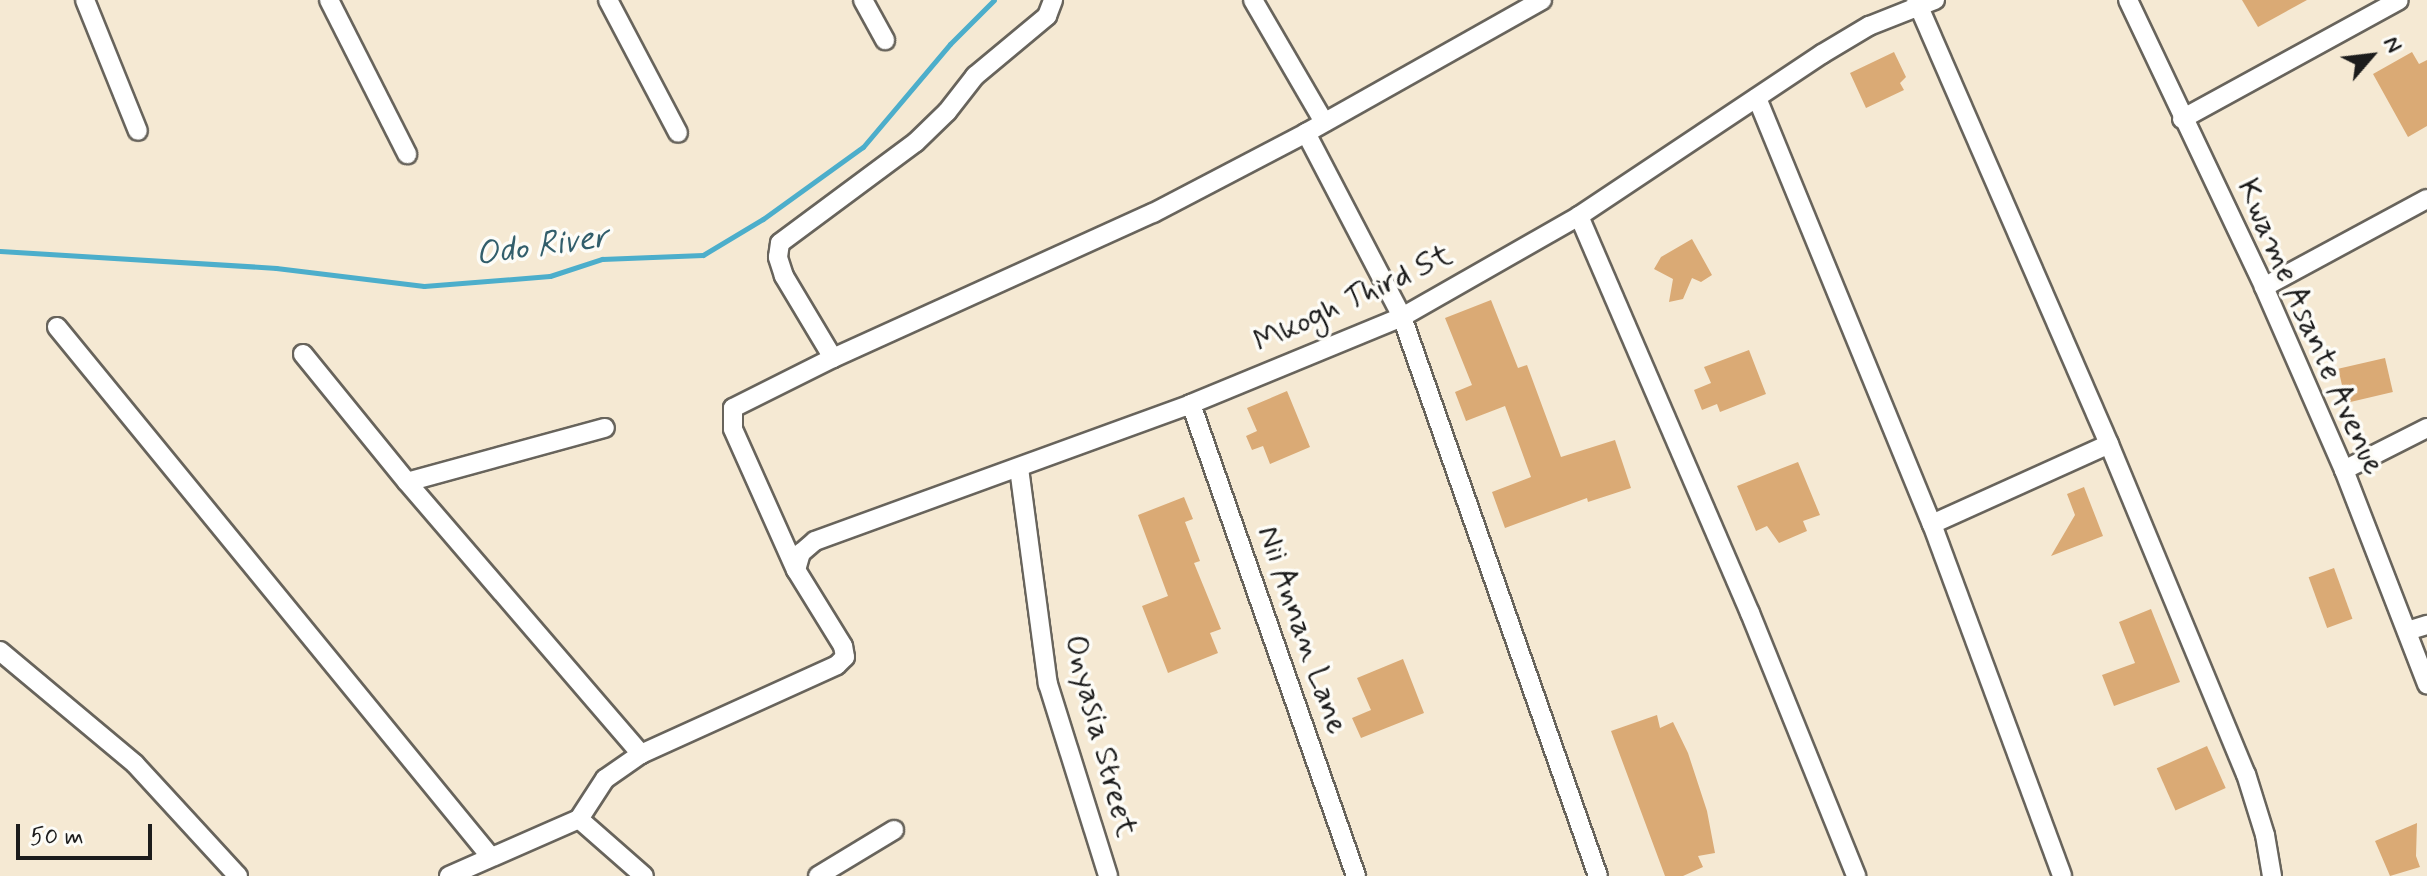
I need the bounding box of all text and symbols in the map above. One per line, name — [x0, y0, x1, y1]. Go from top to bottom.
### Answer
north arrow — [2331, 16, 2411, 96]
text: N — [2376, 32, 2408, 58]
street label: Kwame Asante Avenue — [2227, 171, 2393, 483]
water label: Odo River — [471, 216, 613, 276]
street label: Mkogh Third St — [1251, 238, 1455, 360]
street label: Nii Annan Lane — [1249, 521, 1355, 739]
street label: Onyasia Street — [1055, 631, 1145, 841]
scale bar — [20, 808, 156, 858]
text: 50 m — [30, 822, 84, 853]

